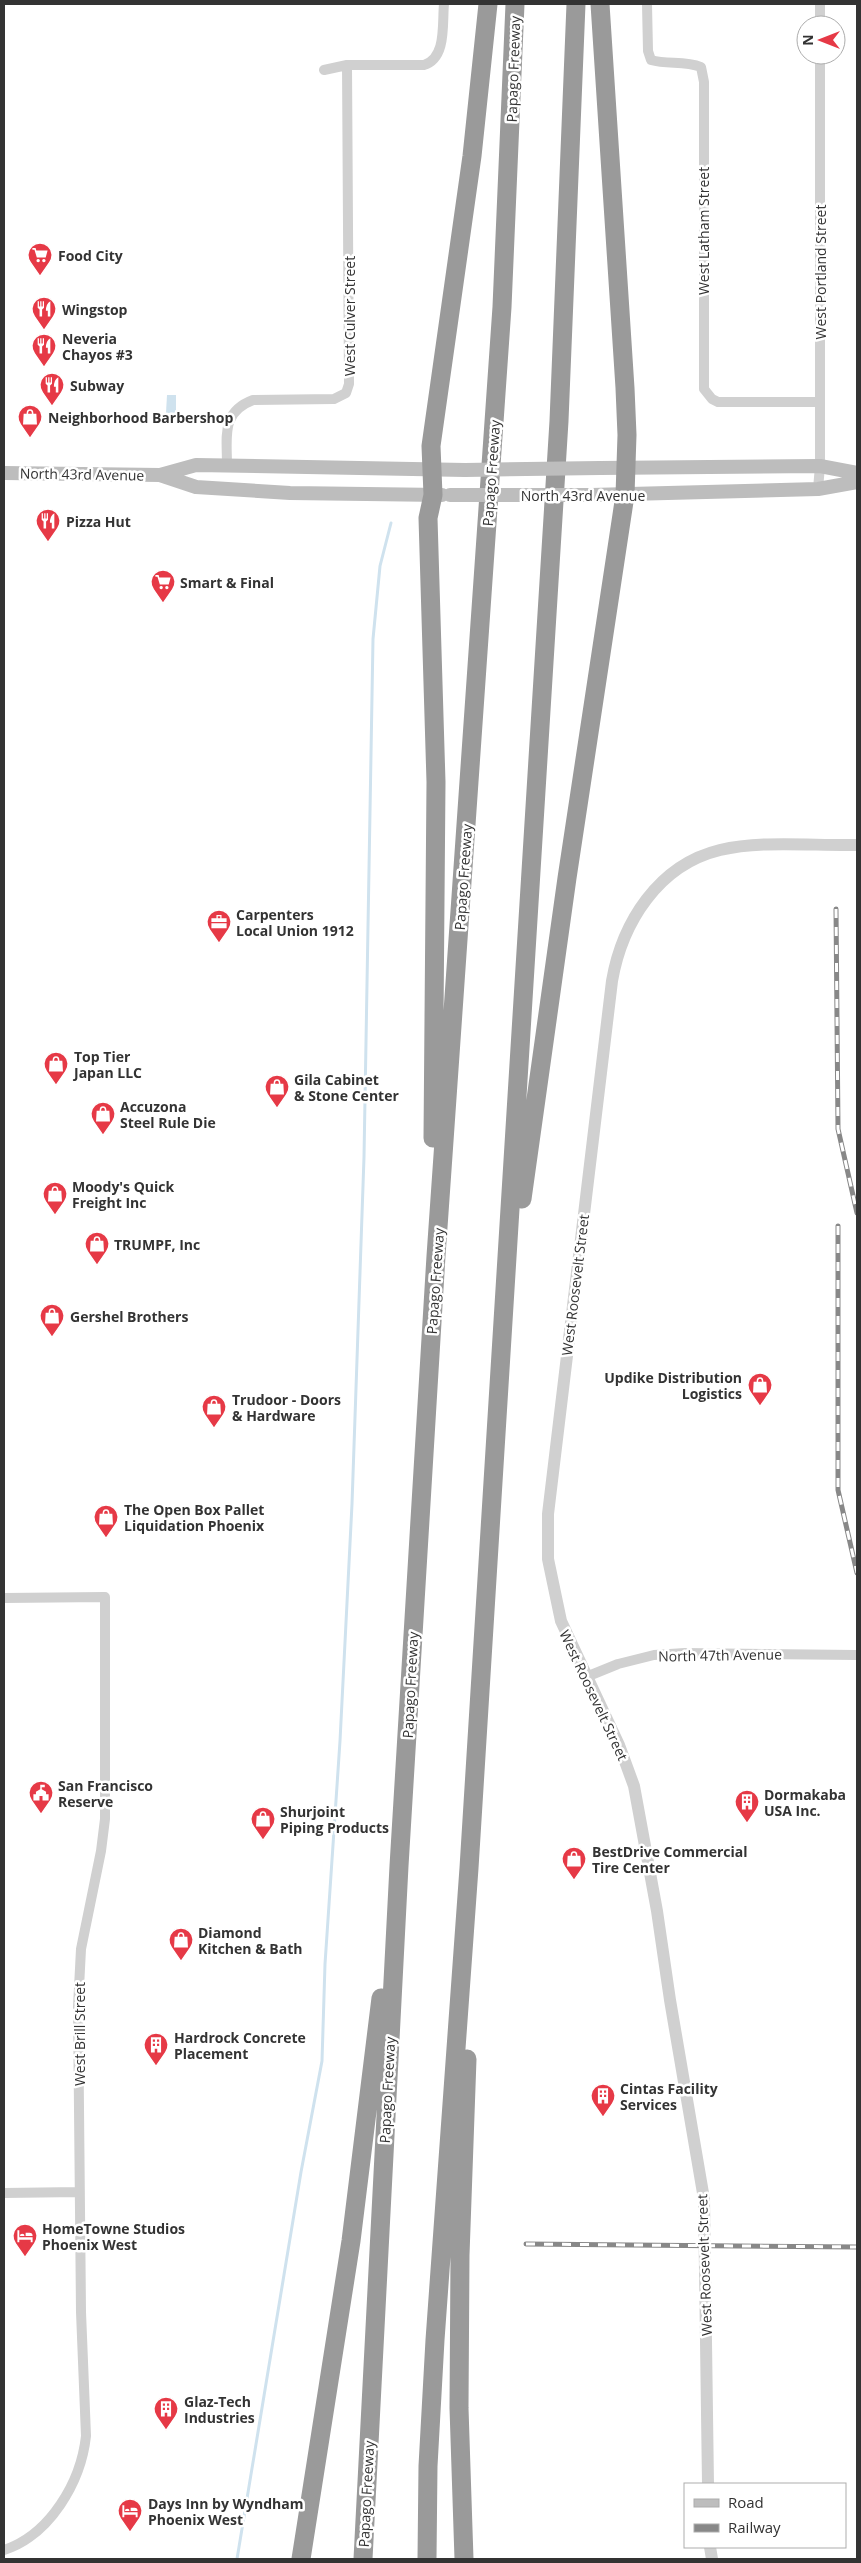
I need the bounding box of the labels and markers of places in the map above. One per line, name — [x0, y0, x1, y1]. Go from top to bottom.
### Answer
supermarket icon: Food City — [27, 242, 53, 276]
place label: Food City — [58, 246, 123, 265]
restaurant icon: Wingstop — [31, 296, 57, 330]
place label: Wingstop — [62, 300, 128, 319]
place label: Neveria Chayos #3 — [62, 329, 133, 364]
restaurant icon: Neveria Chayos #3 — [31, 333, 57, 367]
restaurant icon: Subway — [39, 372, 65, 406]
place label: Subway — [70, 376, 124, 395]
shop icon: Neighborhood Barbershop — [17, 404, 43, 438]
place label: Neighborhood Barbershop — [48, 408, 233, 427]
restaurant icon: Pizza Hut — [35, 508, 61, 542]
place label: Pizza Hut — [66, 512, 131, 531]
supermarket icon: Smart & Final — [150, 569, 176, 603]
place label: Smart & Final — [180, 573, 274, 592]
place label: Carpenters Local Union 1912 — [236, 905, 354, 940]
office icon: Carpenters Local Union 1912 — [206, 909, 232, 943]
place label: Top Tier Japan LLC — [72, 1047, 142, 1082]
shop icon: Top Tier Japan LLC — [43, 1051, 69, 1085]
place label: Gila Cabinet & Stone Center — [294, 1070, 399, 1105]
shop icon: Gila Cabinet & Stone Center — [264, 1074, 290, 1108]
place label: Accuzona Steel Rule Die — [120, 1097, 216, 1132]
shop icon: Accuzona Steel Rule Die — [90, 1101, 116, 1135]
place label: Moody's Quick Freight Inc — [72, 1177, 174, 1212]
shop icon: Moody's Quick Freight Inc — [42, 1181, 68, 1215]
shop icon: TRUMPF, Inc — [84, 1231, 110, 1265]
place label: TRUMPF, Inc — [114, 1235, 200, 1254]
shop icon: Gershel Brothers — [39, 1303, 65, 1337]
place label: Gershel Brothers — [70, 1307, 188, 1326]
place label: Updike Distribution Logistics — [604, 1368, 742, 1403]
shop icon: Updike Distribution Logistics — [747, 1372, 773, 1406]
place label: Trudoor - Doors & Hardware — [232, 1390, 341, 1425]
shop icon: Trudoor - Doors & Hardware — [201, 1394, 227, 1428]
place label: The Open Box Pallet Liquidation Phoenix — [124, 1500, 265, 1535]
shop icon: The Open Box Pallet Liquidation Phoenix — [93, 1504, 119, 1538]
place label: San Francisco Reserve — [58, 1776, 153, 1811]
public building icon: San Francisco Reserve — [28, 1780, 54, 1814]
place label: Dormakaba USA Inc. — [764, 1785, 846, 1820]
building icon: Dormakaba USA Inc. — [734, 1789, 760, 1823]
place label: Shurjoint Piping Products — [280, 1802, 389, 1837]
shop icon: Shurjoint Piping Products — [250, 1806, 276, 1840]
place label: BestDrive Commercial Tire Center — [592, 1842, 748, 1877]
shop icon: BestDrive Commercial Tire Center — [561, 1846, 587, 1880]
place label: Diamond Kitchen & Bath — [198, 1923, 302, 1958]
shop icon: Diamond Kitchen & Bath — [168, 1927, 194, 1961]
place label: Hardrock Concrete Placement — [174, 2028, 306, 2063]
building icon: Hardrock Concrete Placement — [143, 2032, 169, 2066]
place label: Cintas Facility Services — [620, 2079, 718, 2114]
building icon: Cintas Facility Services — [590, 2083, 616, 2117]
place label: HomeTowne Studios Phoenix West — [42, 2219, 185, 2254]
hotel icon: HomeTowne Studios Phoenix West — [12, 2223, 38, 2257]
place label: Glaz-Tech Industries — [184, 2392, 255, 2427]
building icon: Glaz-Tech Industries — [153, 2396, 179, 2430]
place label: Days Inn by Wyndham Phoenix West — [148, 2494, 303, 2529]
hotel icon: Days Inn by Wyndham Phoenix West — [117, 2498, 143, 2532]

